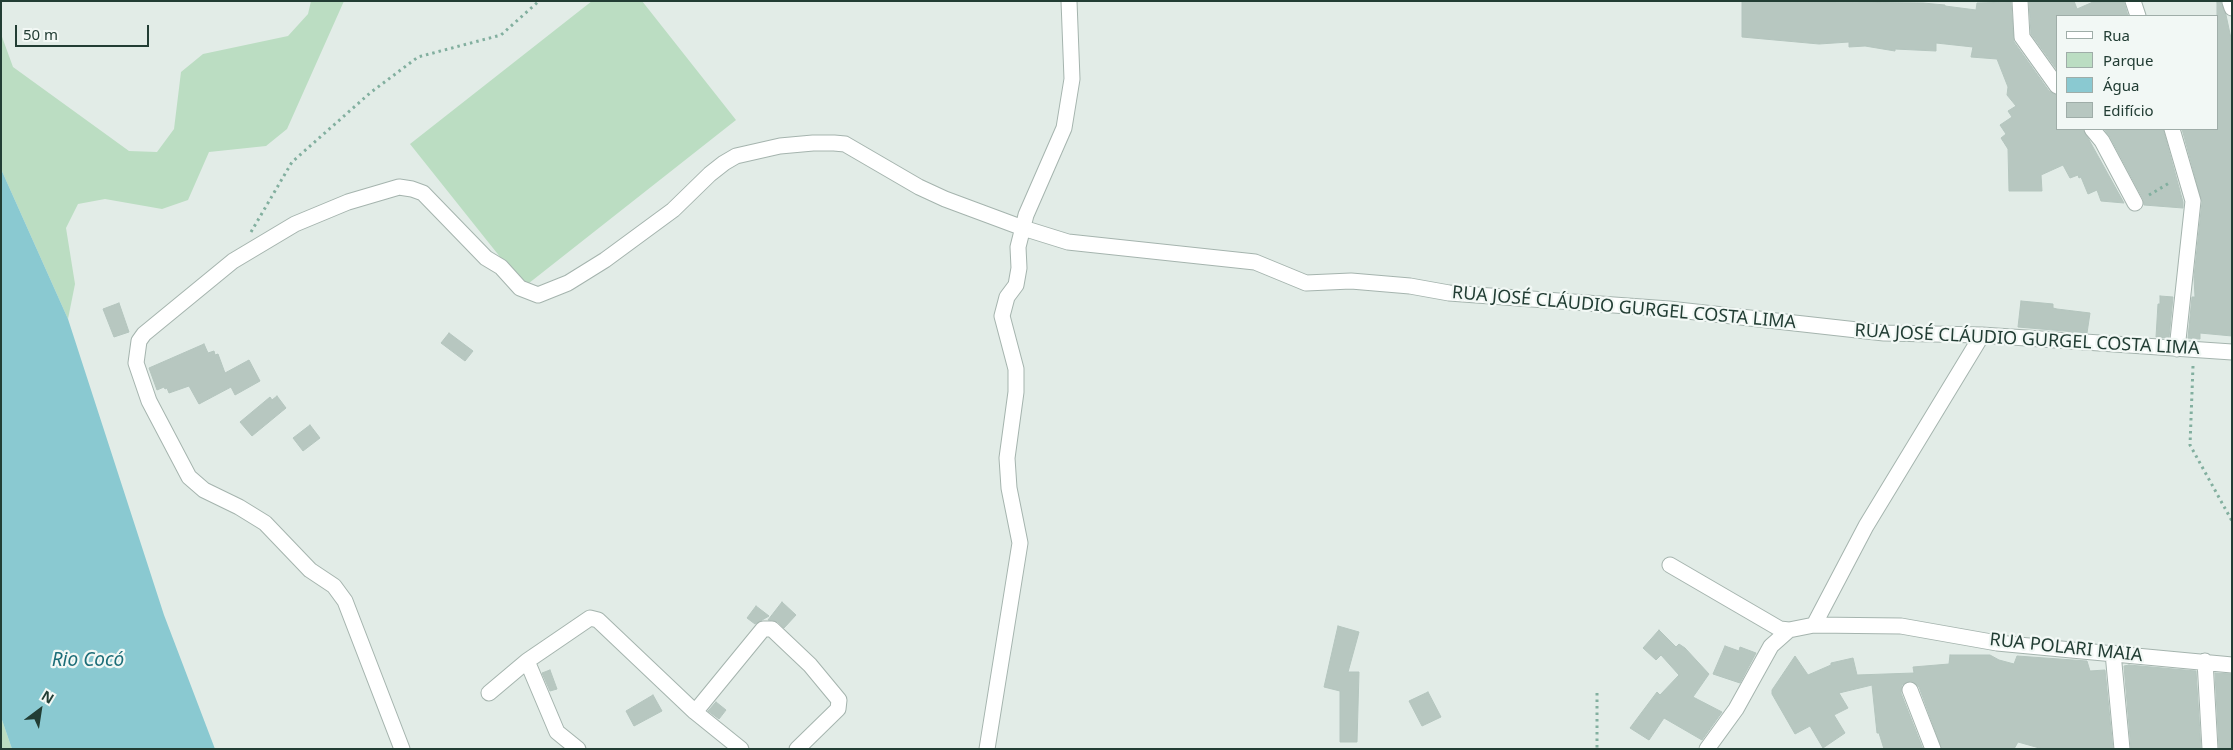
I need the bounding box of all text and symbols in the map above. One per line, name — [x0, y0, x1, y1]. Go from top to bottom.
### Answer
scale bar — [18, 15, 151, 47]
legend — [2056, 15, 2218, 130]
text: 50 m — [23, 24, 58, 44]
text: Rua — [2103, 25, 2130, 45]
text: Parque — [2103, 50, 2153, 70]
text: Água — [2103, 75, 2140, 95]
text: Edifício — [2103, 100, 2154, 120]
street label: RUA JOSÉ CLÁUDIO GURGEL COSTA LIMA — [1451, 282, 1797, 334]
street label: RUA JOSÉ CLÁUDIO GURGEL COSTA LIMA — [1854, 320, 2200, 360]
street label: RUA POLARI MAIA — [1988, 629, 2144, 667]
water label: Rio Cocó — [52, 650, 124, 672]
north arrow — [15, 685, 65, 735]
text: N — [38, 686, 58, 708]

